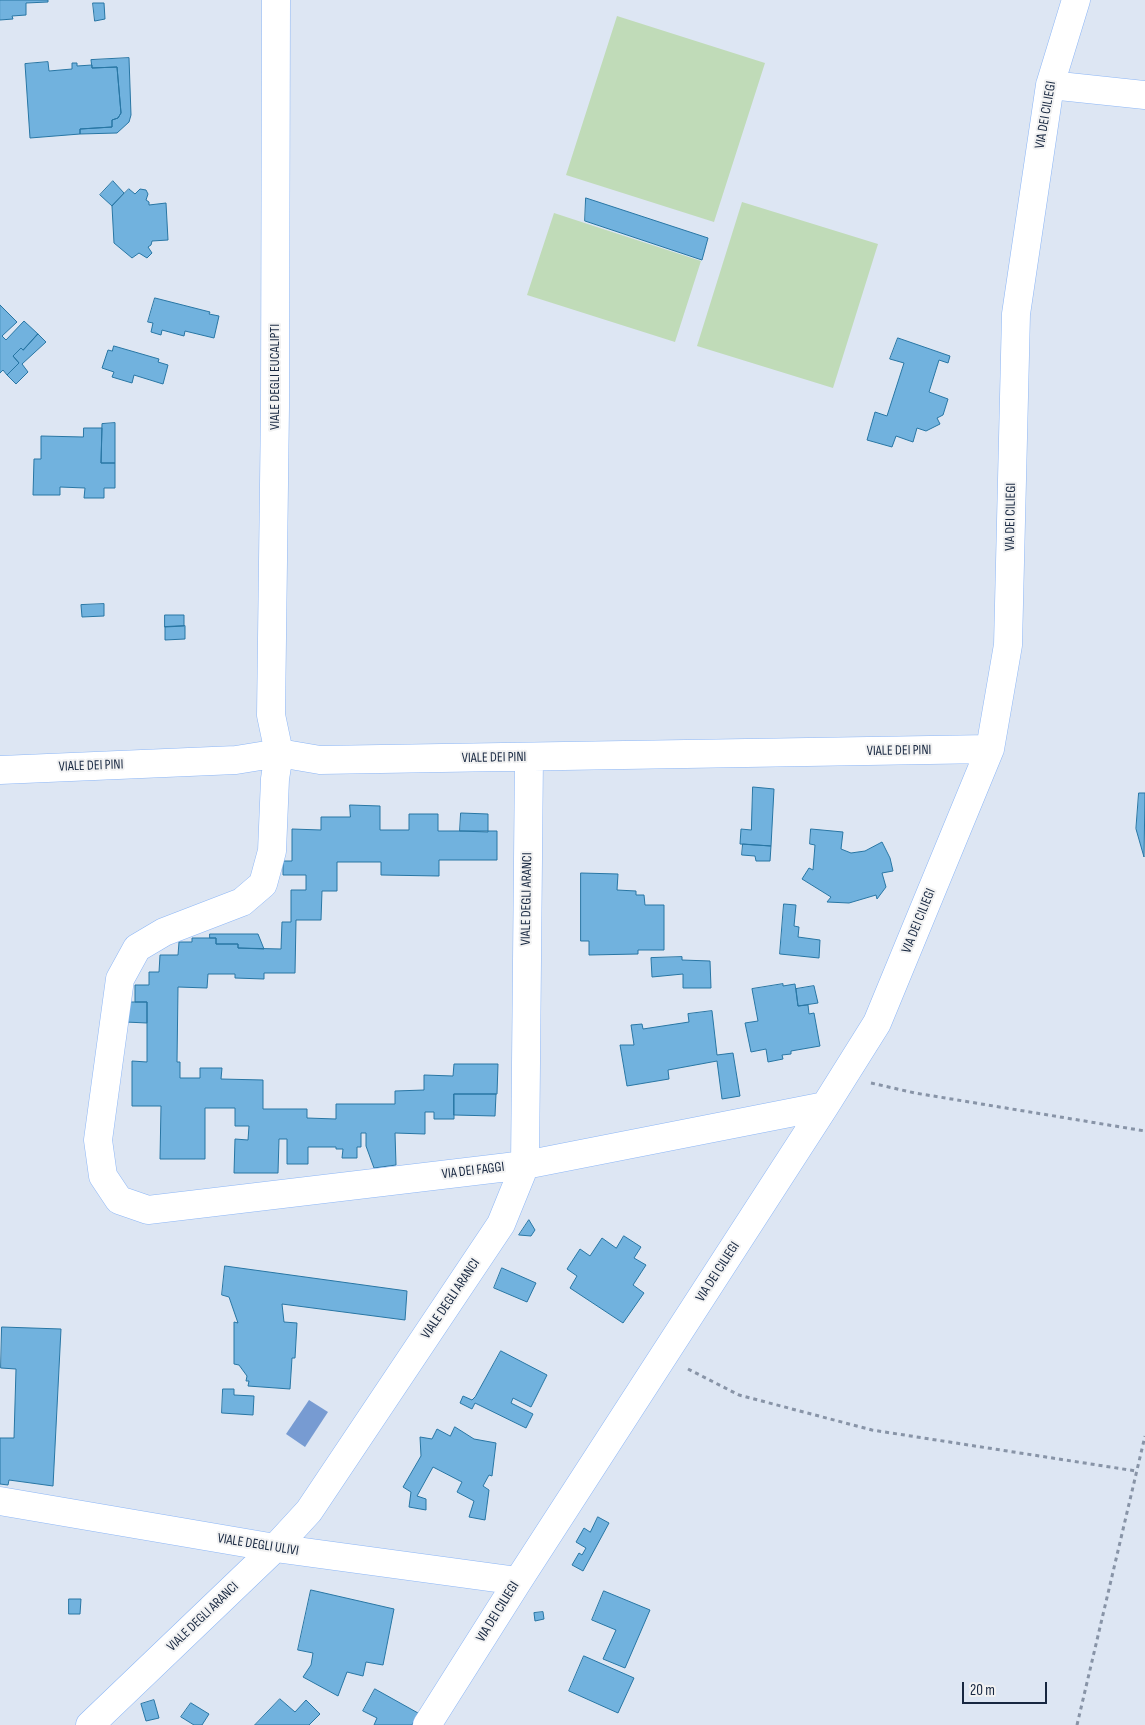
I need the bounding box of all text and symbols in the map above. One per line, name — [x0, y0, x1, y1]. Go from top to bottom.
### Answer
street label: VIA DEI CILIEGI — [1032, 80, 1060, 150]
street label: VIALE DEGLI EUCALIPTI — [267, 324, 283, 430]
street label: VIA DEI CILIEGI — [1002, 483, 1020, 551]
street label: VIALE DEI PINI — [867, 742, 931, 760]
street label: VIALE DEI PINI — [462, 749, 526, 767]
street label: VIALE DEI PINI — [58, 756, 124, 776]
street label: VIALE DEGLI ARANCI — [518, 852, 536, 946]
street label: VIA DEI CILIEGI — [898, 886, 940, 956]
street label: VIA DEI FAGGI — [441, 1159, 505, 1183]
street label: VIA DEI CILIEGI — [692, 1239, 744, 1305]
street label: VIALE DEGLI ARANCI — [418, 1256, 484, 1342]
street label: VIALE DEGLI ULIVI — [216, 1530, 300, 1560]
street label: VIALE DEGLI ARANCI — [164, 1579, 242, 1655]
street label: VIA DEI CILIEGI — [473, 1579, 523, 1645]
scale bar — [965, 1672, 1050, 1704]
text: 20 m — [970, 1681, 995, 1700]

